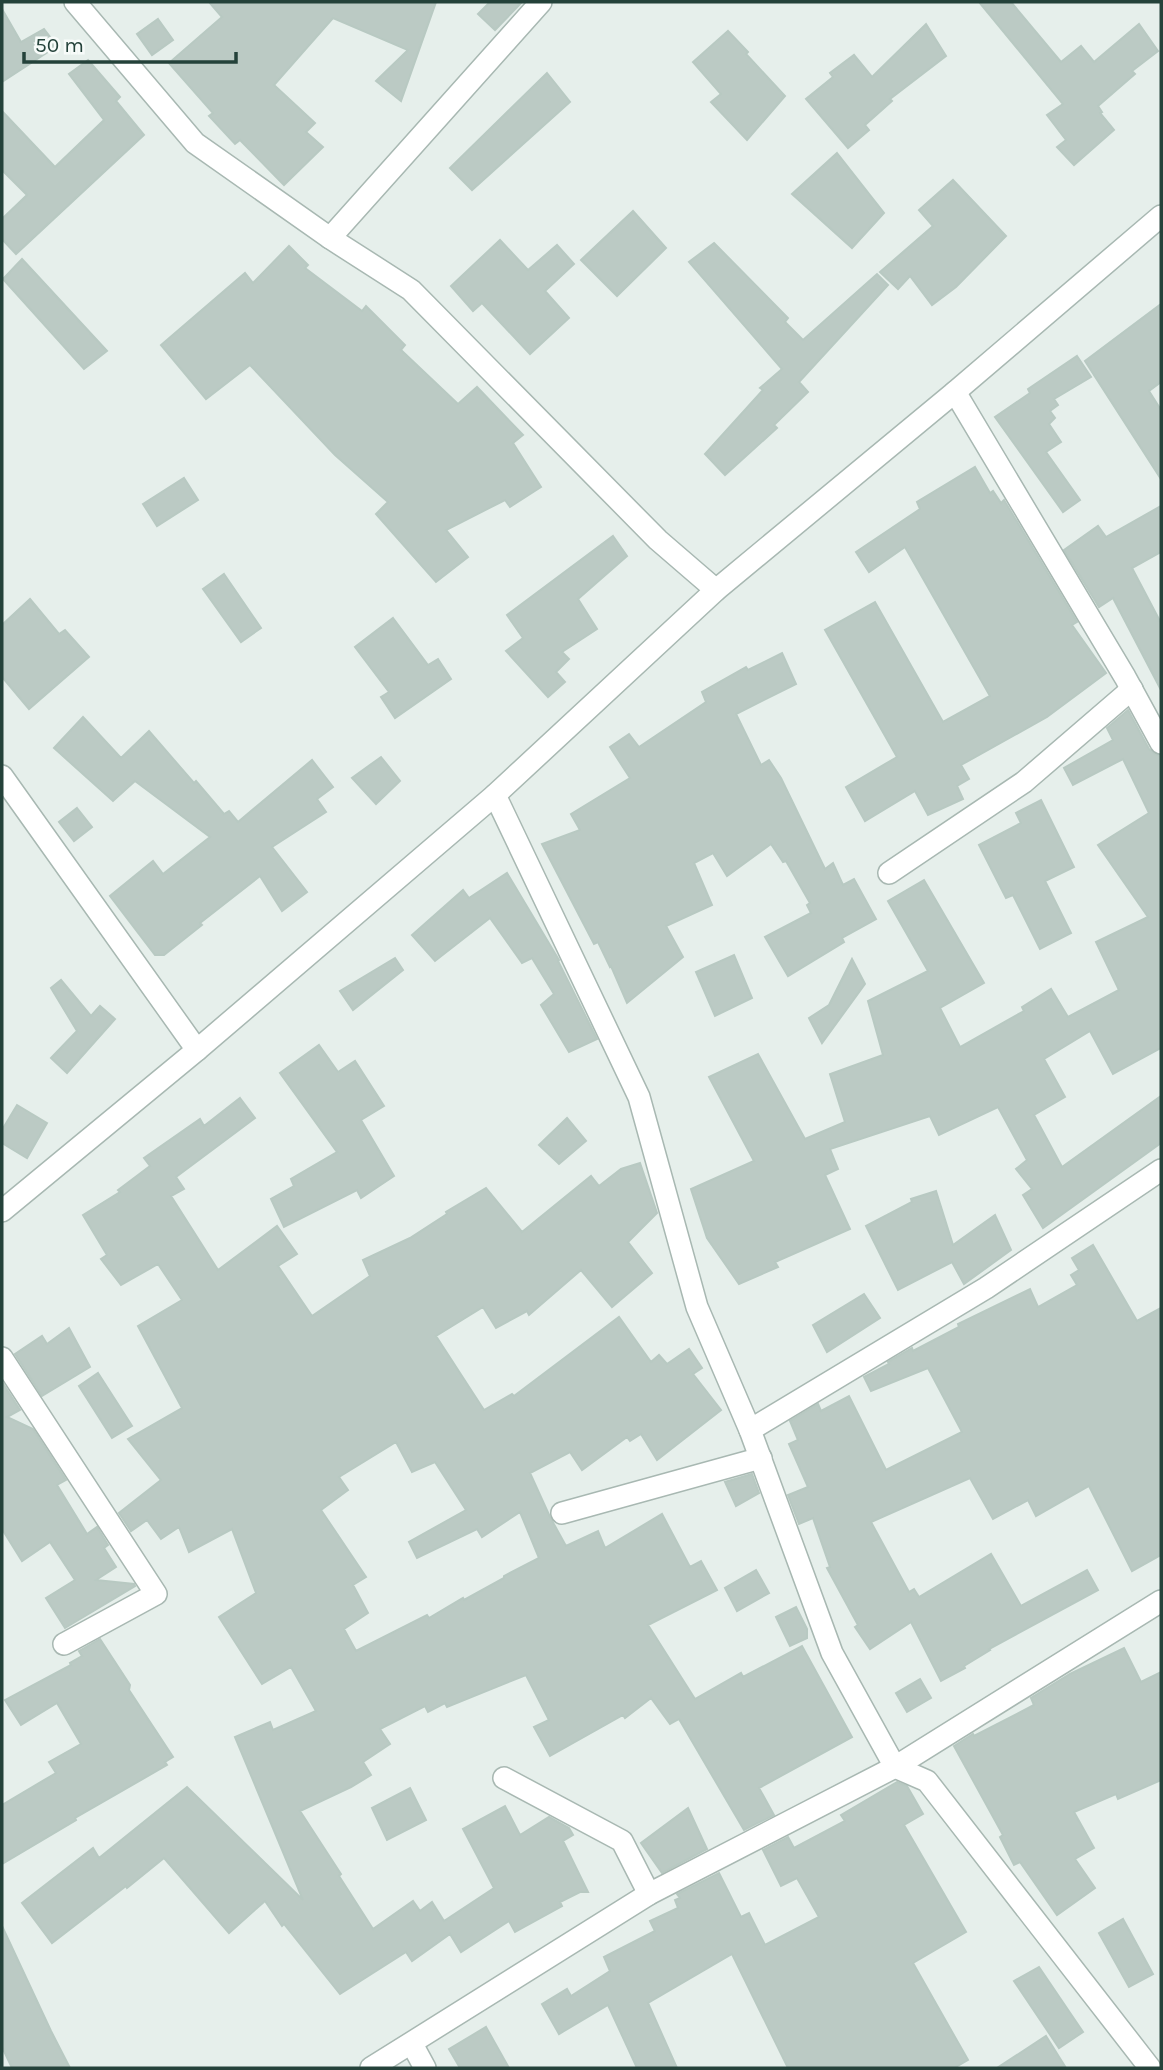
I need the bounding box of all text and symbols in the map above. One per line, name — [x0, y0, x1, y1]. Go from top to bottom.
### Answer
scale bar — [24, 21, 236, 65]
text: 50 m — [35, 33, 84, 57]

